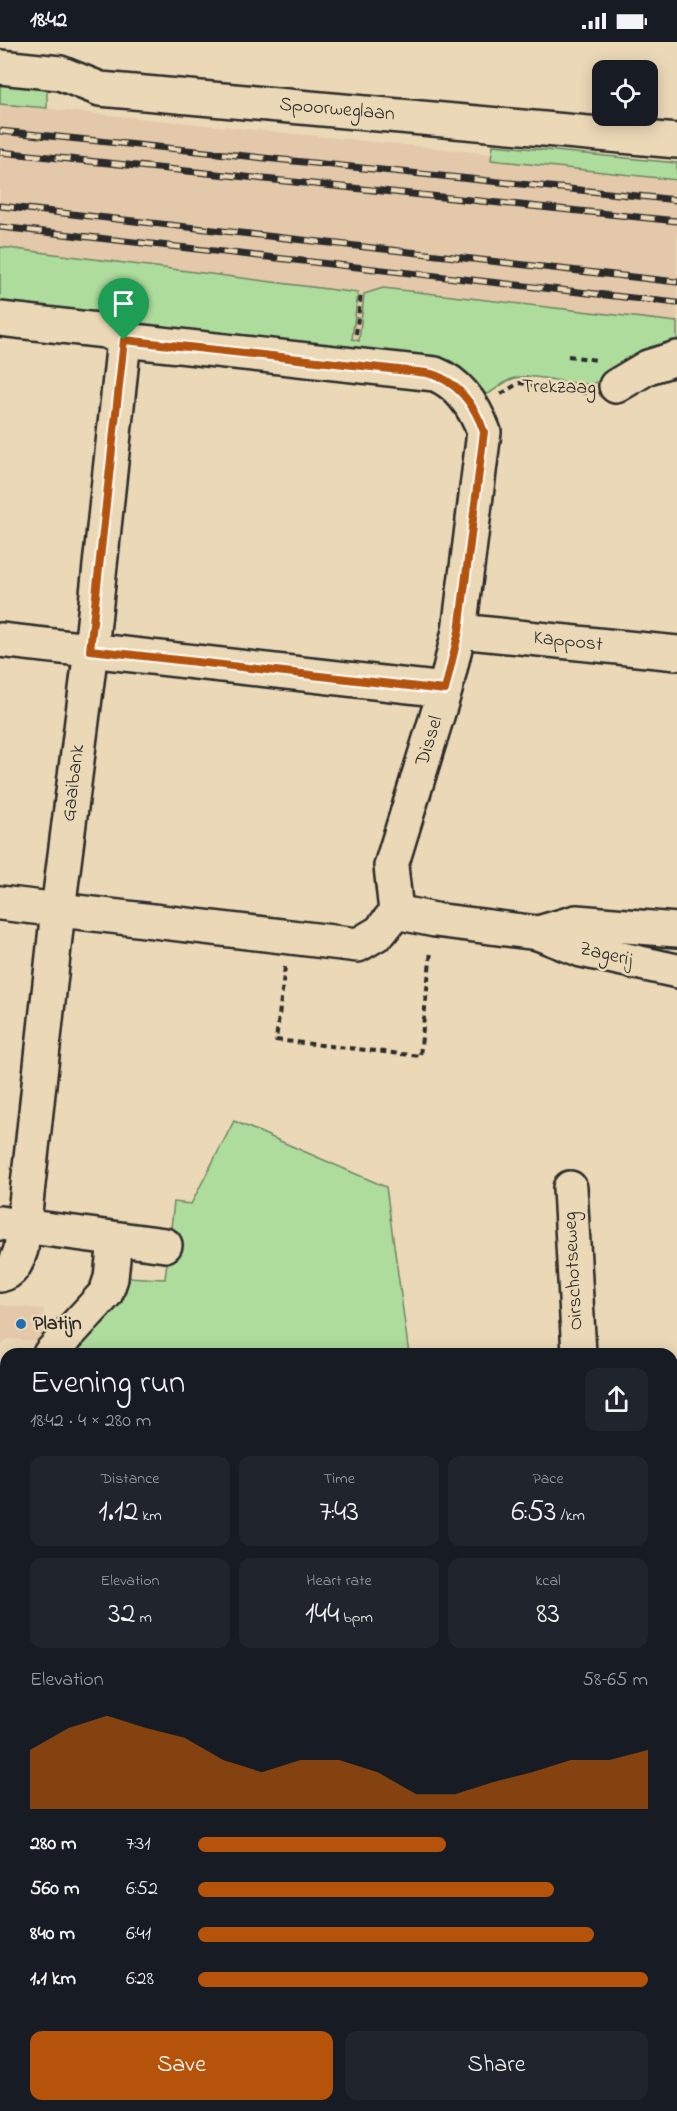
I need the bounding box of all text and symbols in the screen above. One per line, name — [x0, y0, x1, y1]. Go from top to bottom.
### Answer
text: 18:42 — [30, 5, 67, 37]
map controls — [592, 60, 658, 126]
button: locate — [592, 60, 658, 126]
street label: Spoorweglaan — [278, 91, 396, 131]
pin — [98, 278, 149, 340]
icon: arrive — [107, 287, 140, 320]
street label: Trekzaag — [522, 373, 596, 404]
street label: Kappost — [532, 624, 604, 660]
street label: Dissel — [408, 712, 451, 771]
street label: Gaaibank — [55, 742, 93, 823]
street label: Zagerij — [576, 935, 637, 976]
street label: Oirschotseweg — [556, 1211, 593, 1331]
place label: Platijn — [33, 1310, 82, 1339]
marker: Platijn — [14, 1317, 28, 1331]
text: Evening run — [30, 1360, 185, 1408]
button: share — [585, 1368, 648, 1431]
text: 18:42 · 4 × 280 m — [30, 1407, 151, 1436]
text: Distance — [101, 1467, 159, 1491]
text: Time — [323, 1467, 355, 1491]
text: Pace — [532, 1467, 564, 1491]
text: 1.12 — [98, 1491, 138, 1535]
text: 7:43 — [319, 1491, 359, 1535]
text: 6:53 — [511, 1491, 556, 1535]
text: km — [138, 1504, 162, 1528]
text: /km — [556, 1504, 585, 1528]
text: Elevation — [101, 1569, 159, 1593]
text: Heart rate — [306, 1569, 372, 1593]
text: kcal — [535, 1569, 561, 1593]
text: 32 — [108, 1593, 135, 1637]
text: 144 — [305, 1593, 339, 1637]
text: 83 — [536, 1593, 560, 1637]
text: m — [135, 1606, 152, 1630]
text: bpm — [339, 1606, 373, 1630]
text: Elevation — [30, 1666, 104, 1695]
text: 58–65 m — [583, 1666, 648, 1695]
text: 280 m — [30, 1830, 77, 1859]
text: 7:31 — [126, 1830, 151, 1859]
text: 560 m — [30, 1875, 79, 1904]
text: 6:52 — [126, 1875, 158, 1904]
text: 840 m — [30, 1920, 75, 1949]
text: 6:41 — [126, 1920, 151, 1949]
text: 1.1 km — [30, 1965, 76, 1994]
text: 6:28 — [126, 1965, 154, 1994]
button: Save — [30, 2031, 333, 2100]
button: Share — [345, 2031, 648, 2100]

